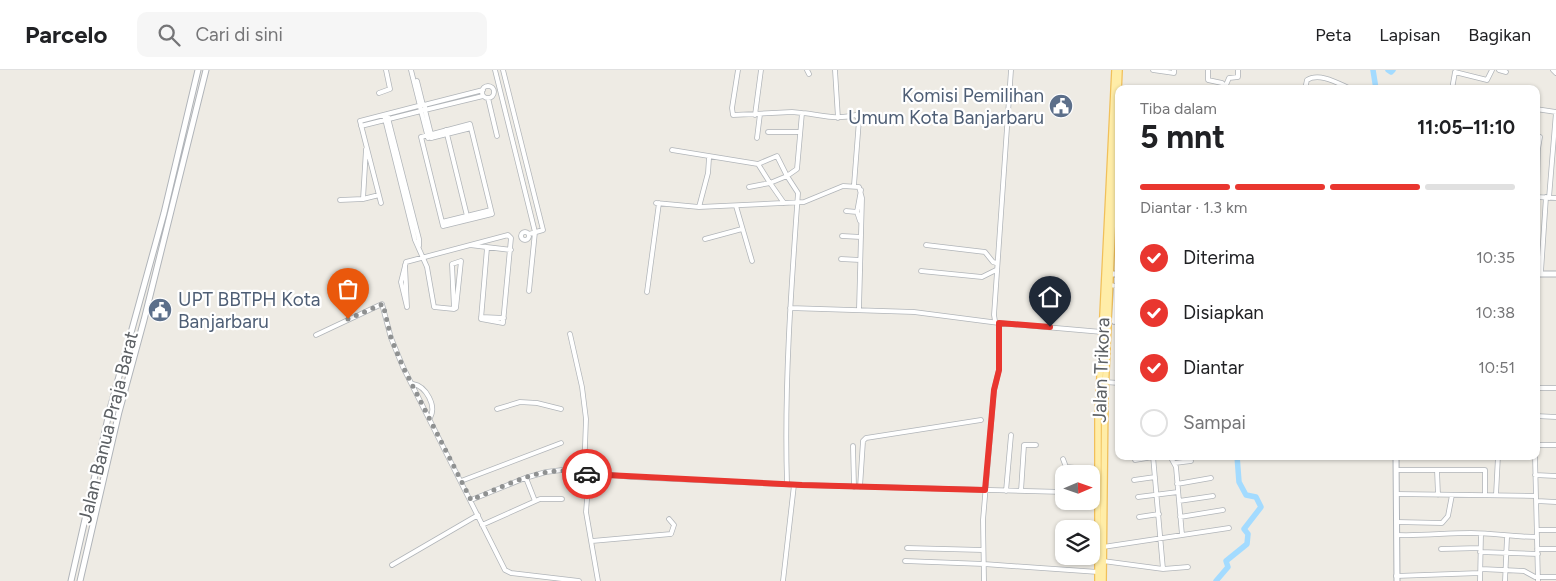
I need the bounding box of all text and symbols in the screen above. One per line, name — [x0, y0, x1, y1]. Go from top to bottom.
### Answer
search box — [137, 12, 487, 57]
text: Parcelo — [25, 20, 107, 49]
icon: search — [155, 21, 183, 49]
text: Cari di sini — [195, 23, 283, 46]
text: Peta — [1315, 24, 1351, 46]
text: Lapisan — [1379, 24, 1440, 46]
text: Bagikan — [1468, 24, 1531, 46]
place label: Komisi Pemilihan Umum Kota Banjarbaru — [848, 84, 1044, 129]
public building icon: Komisi Pemilihan Umum Kota Banjarbaru — [1048, 93, 1074, 119]
text: Tiba dalam — [1140, 99, 1217, 118]
text: 11:05–11:10 — [1417, 116, 1515, 139]
text: 5 mnt — [1140, 118, 1225, 156]
text: Diantar · 1.3 km — [1140, 198, 1247, 217]
icon: check — [1140, 244, 1168, 272]
text: Diterima — [1183, 246, 1255, 269]
text: 10:35 — [1476, 248, 1515, 267]
pin — [327, 268, 369, 319]
icon: bag — [334, 275, 362, 303]
pin — [1029, 276, 1071, 327]
icon: home — [1036, 283, 1064, 311]
place label: UPT BBTPH Kota Banjarbaru — [178, 288, 321, 333]
public building icon: UPT BBTPH Kota Banjarbaru — [147, 297, 173, 323]
icon: check — [1140, 299, 1168, 327]
text: Disiapkan — [1183, 301, 1264, 324]
text: 10:38 — [1476, 303, 1515, 322]
street label: Jalan Trikora — [1088, 317, 1114, 423]
street label: Jalan Banua Praja Barat — [73, 329, 143, 525]
icon: check — [1140, 354, 1168, 382]
text: Diantar — [1183, 356, 1244, 379]
text: 10:51 — [1478, 358, 1515, 377]
text: Sampai — [1183, 411, 1246, 434]
courier — [562, 449, 612, 499]
icon: car — [573, 460, 601, 488]
north arrow — [1055, 465, 1100, 510]
map controls — [1055, 465, 1100, 565]
button: layers — [1055, 520, 1100, 565]

